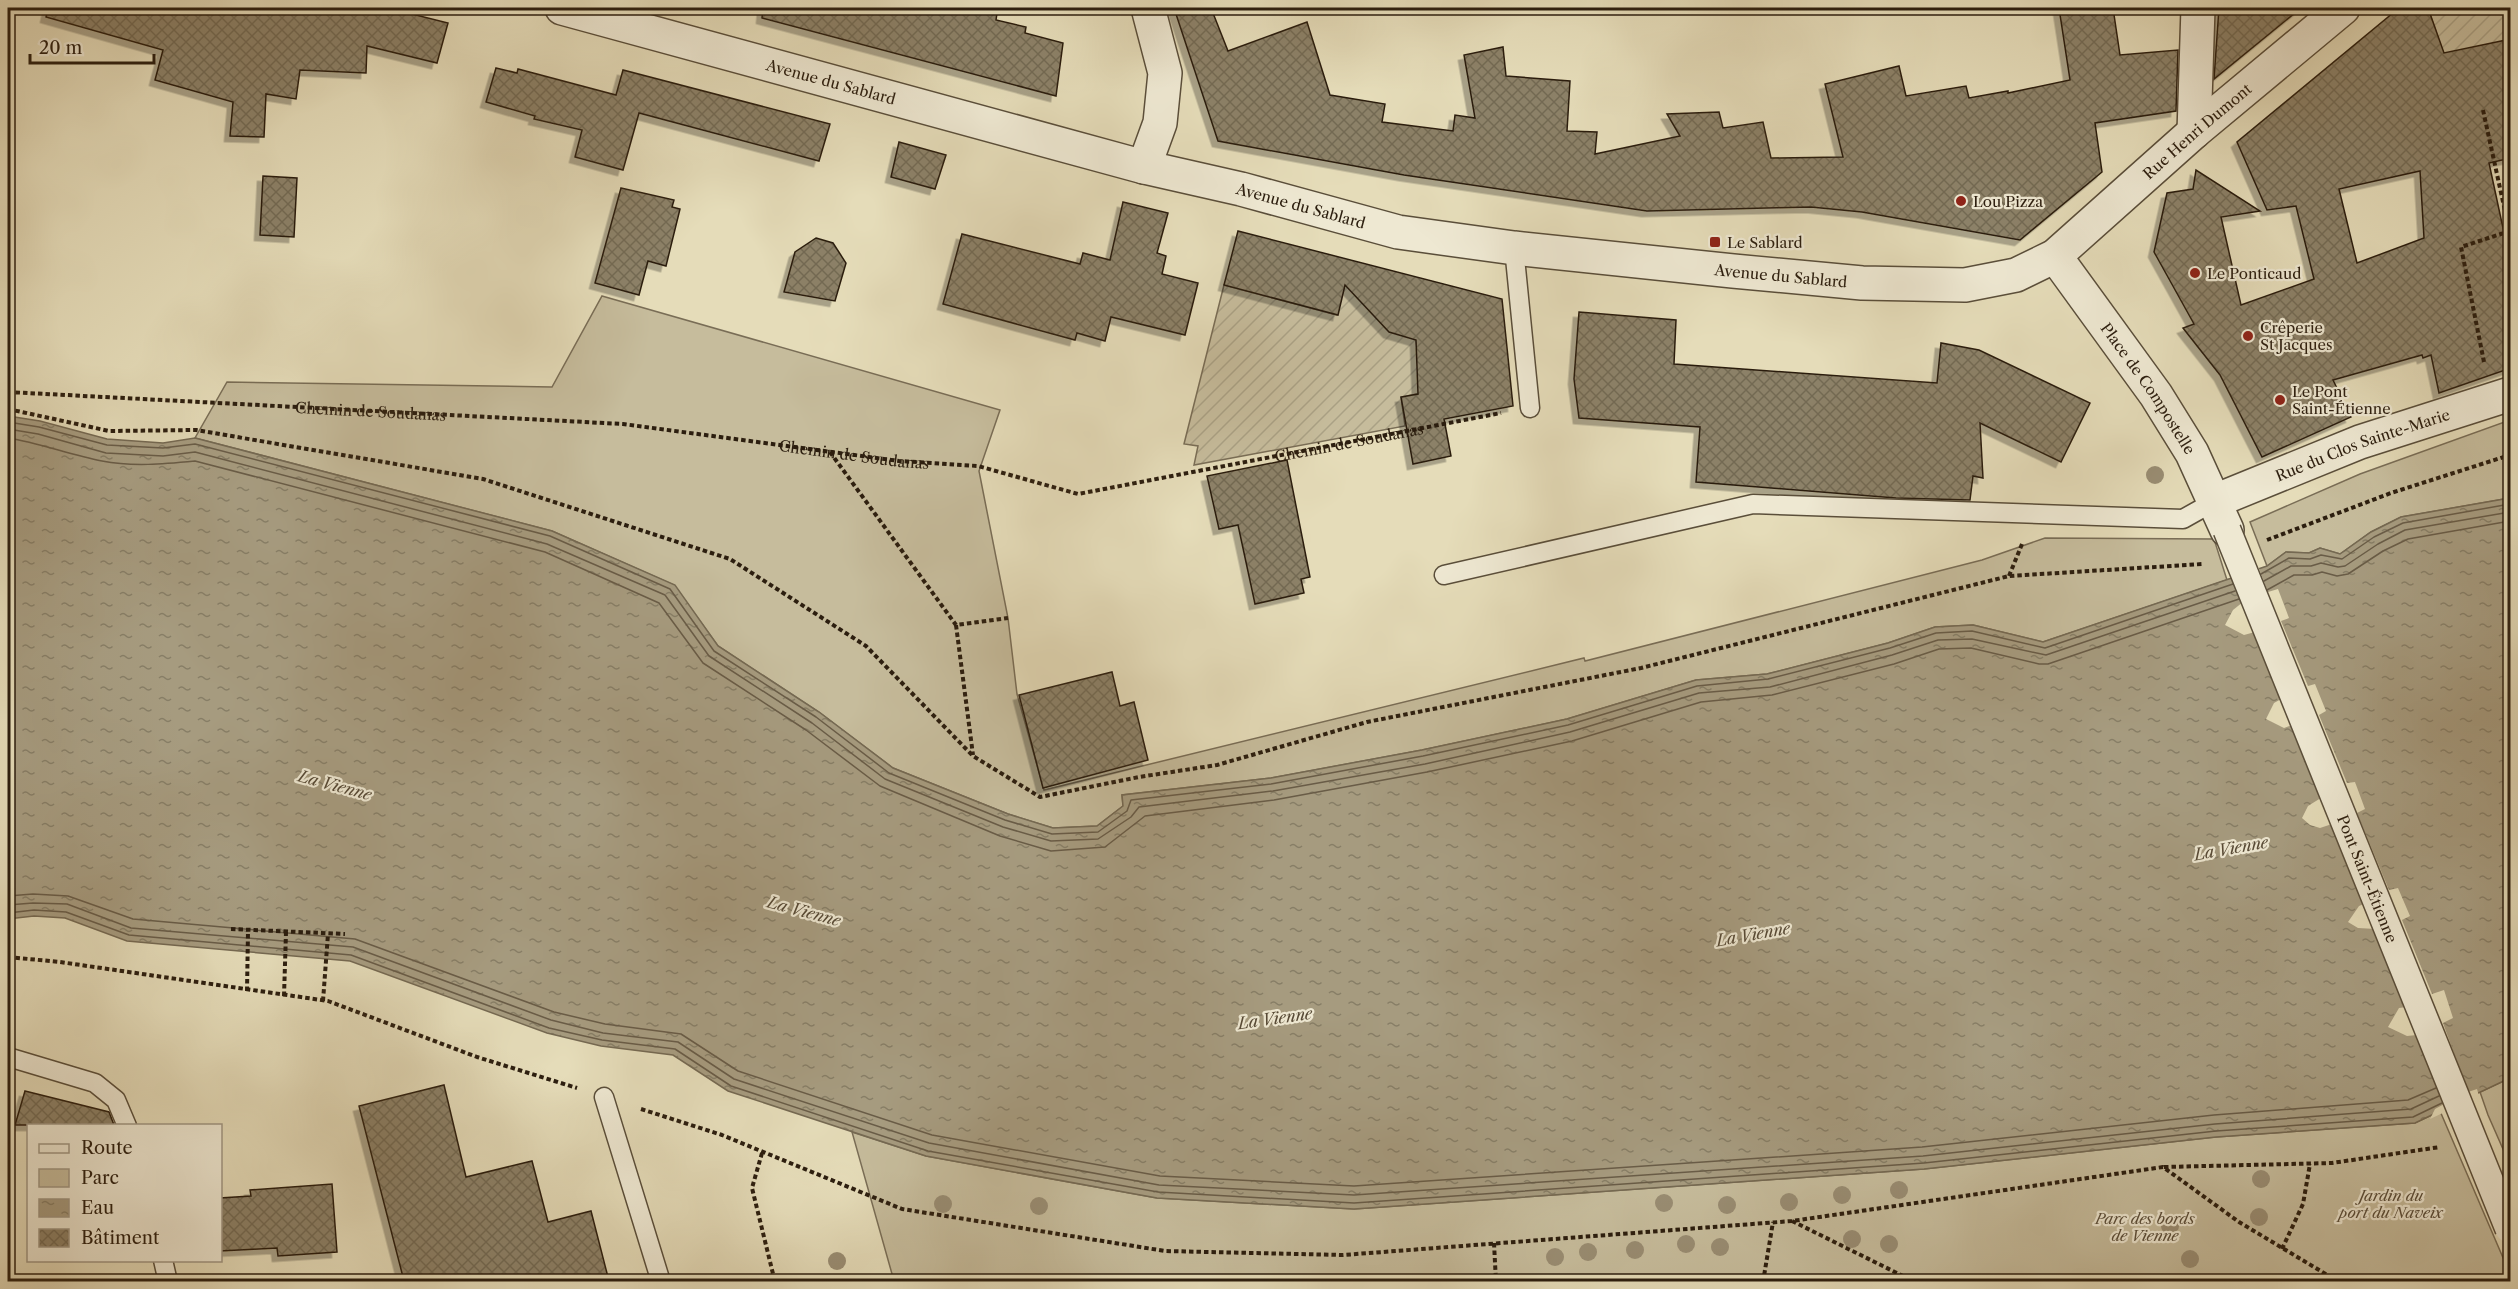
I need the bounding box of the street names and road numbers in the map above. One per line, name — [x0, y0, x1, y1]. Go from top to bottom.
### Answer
street label: Avenue du Sablard — [763, 55, 898, 108]
street label: Rue Henri Dumont — [2139, 79, 2256, 183]
street label: Avenue du Sablard — [1233, 178, 1368, 232]
street label: Avenue du Sablard — [1713, 260, 1848, 291]
street label: Place de Compostelle — [2097, 319, 2200, 457]
street label: Chemin de Soudanas — [295, 397, 447, 424]
street label: Rue du Clos Sainte-Marie — [2272, 404, 2452, 485]
street label: Chemin de Soudanas — [1273, 419, 1425, 466]
street label: Chemin de Soudanas — [778, 436, 930, 472]
street label: Pont Saint-Étienne — [2333, 812, 2402, 945]

